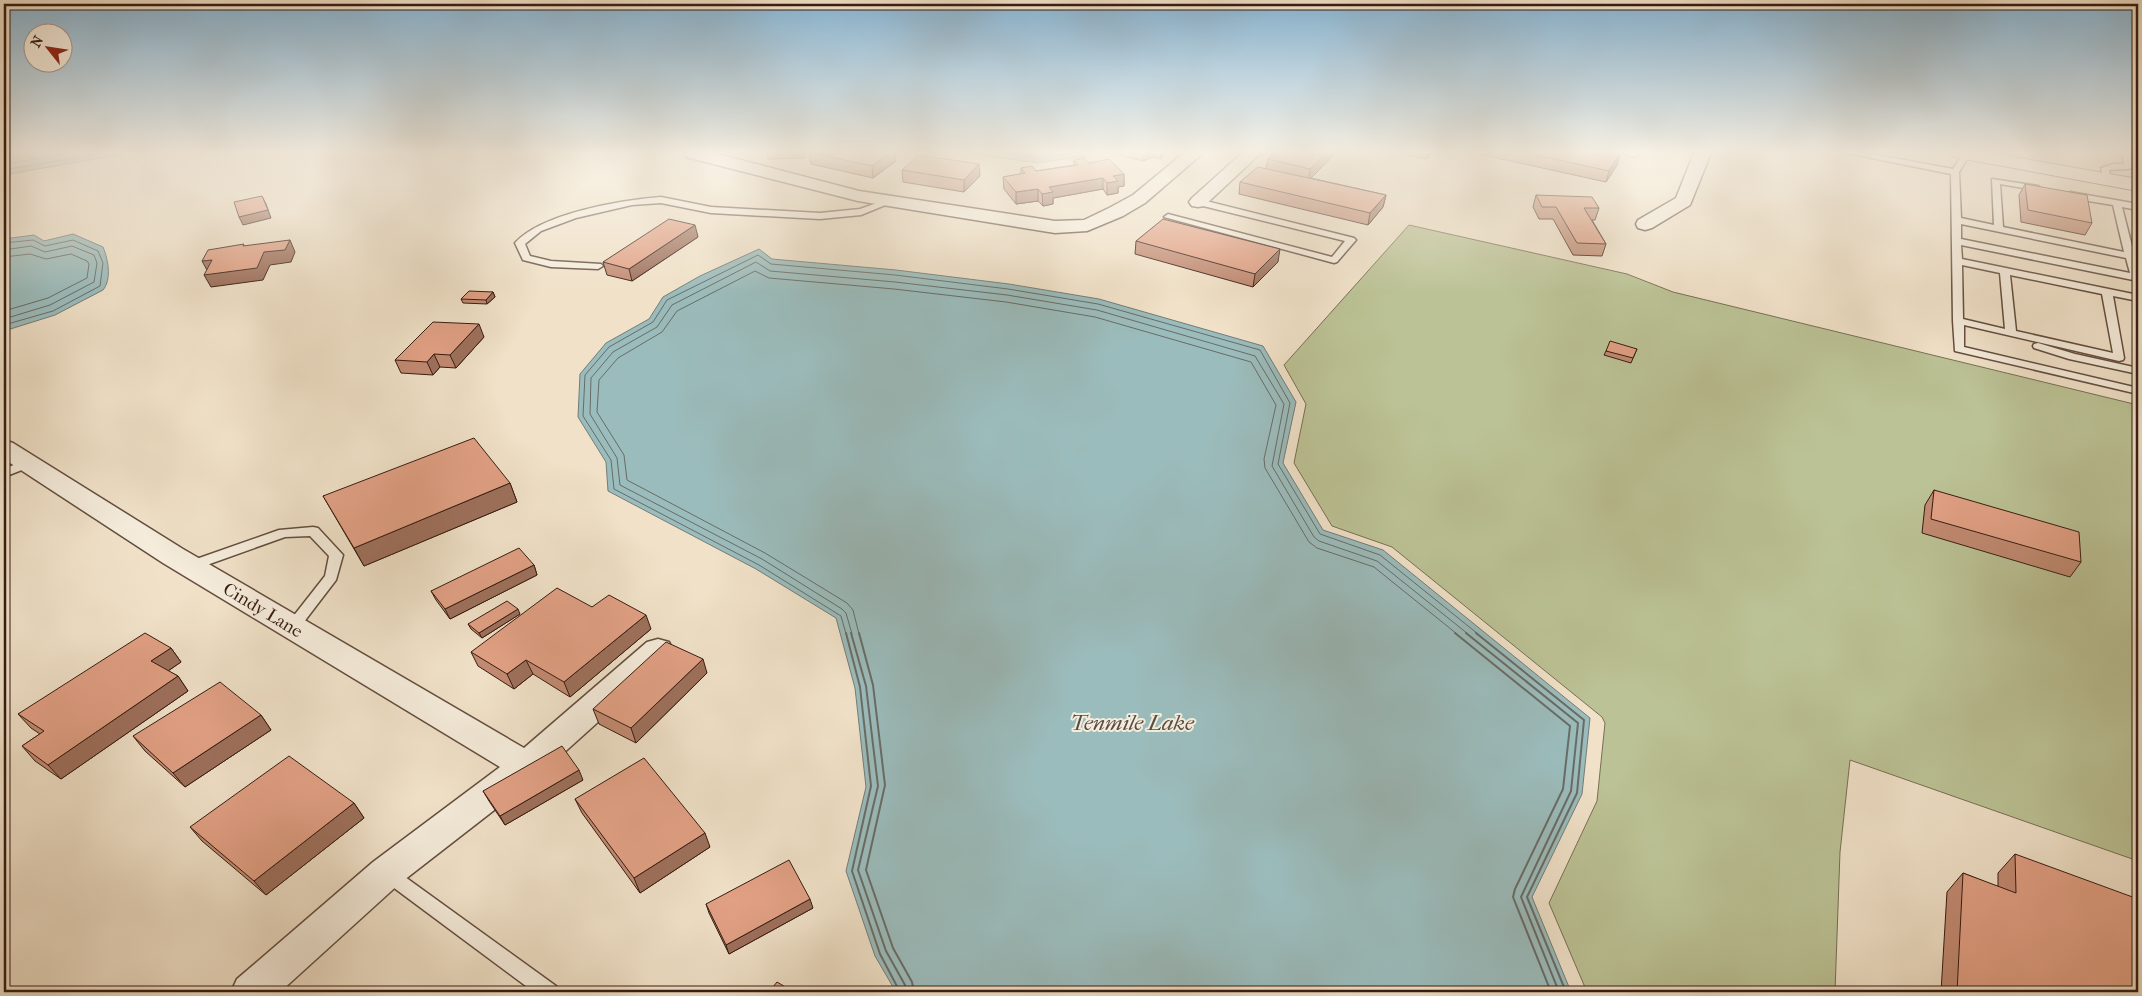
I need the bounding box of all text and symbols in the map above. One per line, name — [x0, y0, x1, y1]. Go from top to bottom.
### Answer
north arrow — [22, 22, 72, 72]
text: N — [27, 33, 47, 51]
street label: Cindy Lane — [219, 578, 306, 642]
water label: Tenmile Lake — [1070, 710, 1195, 736]

